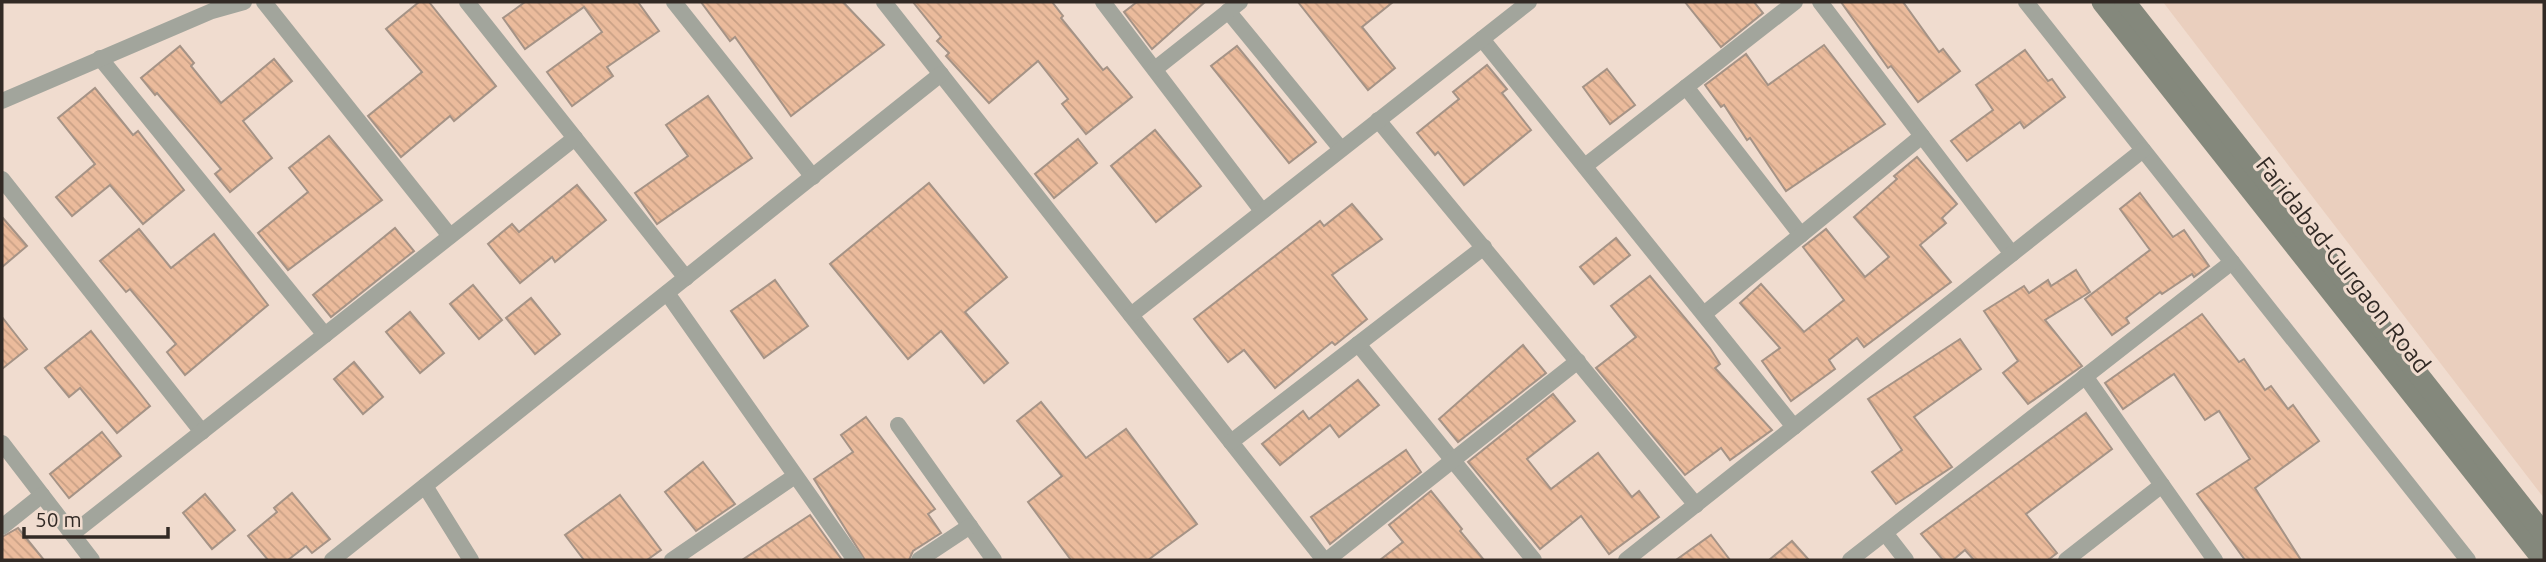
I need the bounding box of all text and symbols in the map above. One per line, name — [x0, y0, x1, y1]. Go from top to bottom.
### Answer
street label: Faridabad-Gurgaon Road — [2251, 152, 2436, 378]
scale bar — [24, 496, 168, 540]
text: 50 m — [35, 507, 82, 531]

